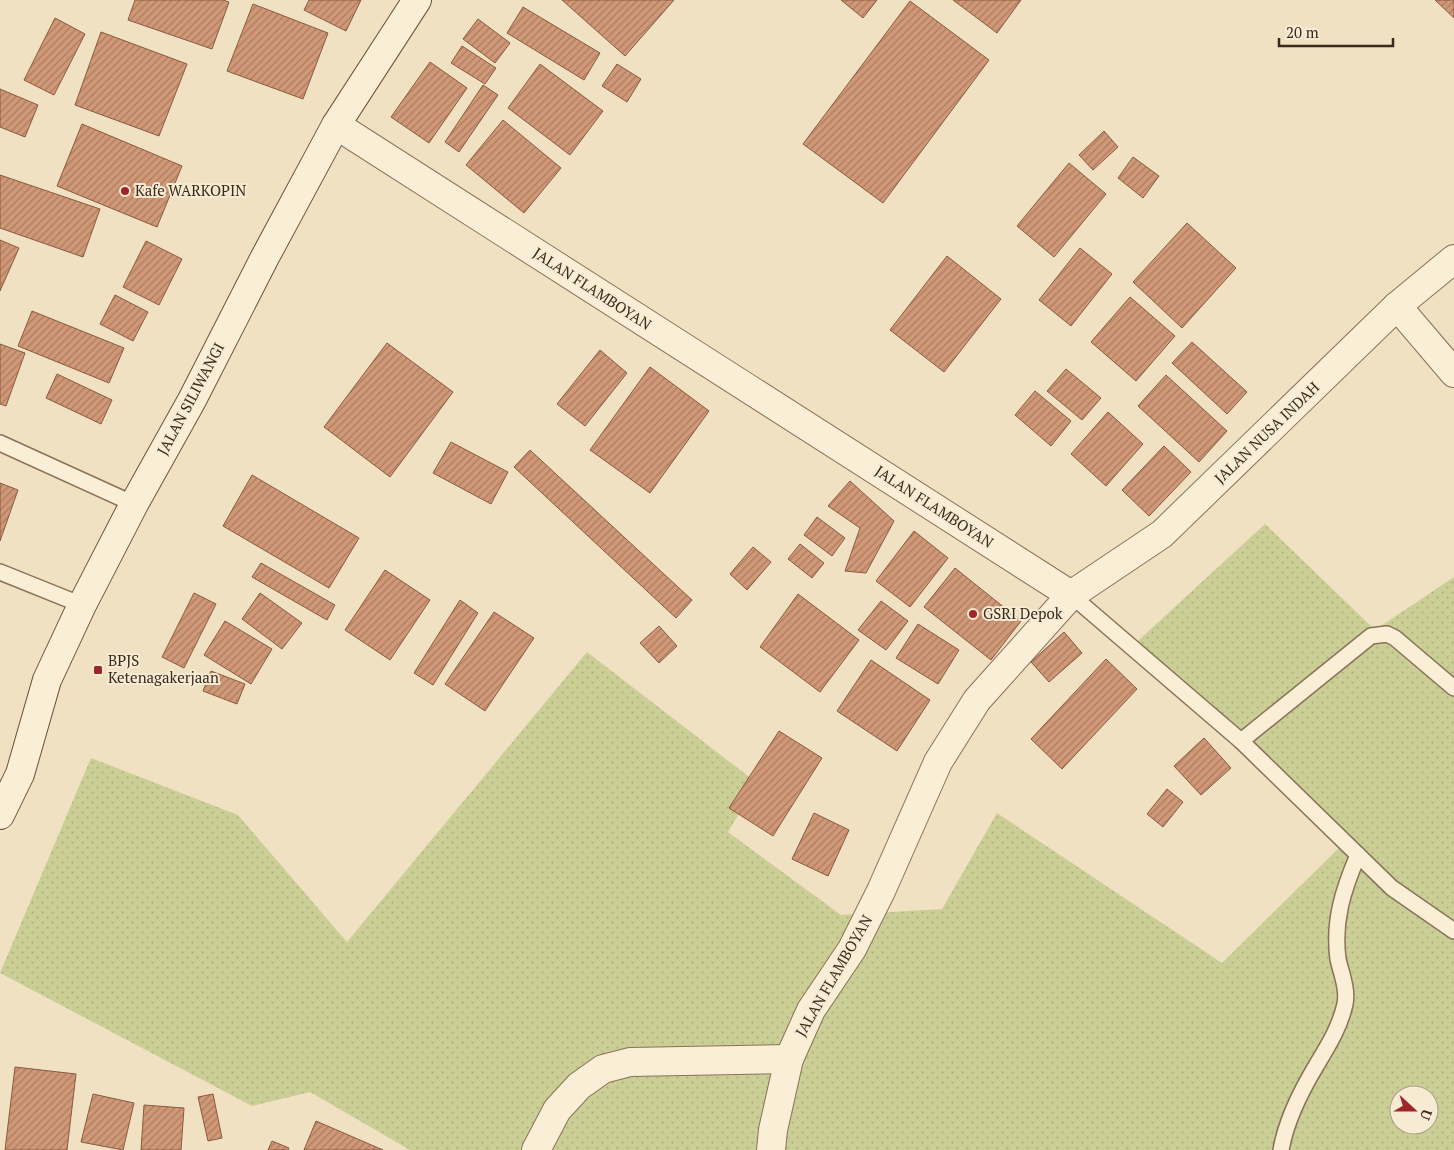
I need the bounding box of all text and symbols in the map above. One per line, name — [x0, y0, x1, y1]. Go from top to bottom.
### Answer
scale bar — [1279, 15, 1393, 47]
text: 20 m — [1286, 22, 1319, 42]
place label: Kafe WARKOPIN — [135, 180, 246, 200]
marker: Kafe WARKOPIN — [119, 185, 131, 197]
street label: JALAN FLAMBOYAN — [530, 242, 656, 334]
street label: JALAN SILIWANGI — [152, 339, 228, 458]
street label: JALAN NUSA INDAH — [1210, 377, 1323, 488]
street label: JALAN FLAMBOYAN — [872, 460, 998, 552]
place label: GSRI Depok — [983, 603, 1063, 623]
marker: GSRI Depok — [967, 608, 979, 620]
place label: BPJS Ketenagakerjaan — [108, 650, 219, 687]
marker: BPJS Ketenagakerjaan — [92, 664, 104, 676]
street label: JALAN FLAMBOYAN — [790, 911, 876, 1040]
north arrow — [1389, 1085, 1439, 1135]
text: U — [1416, 1107, 1437, 1123]

